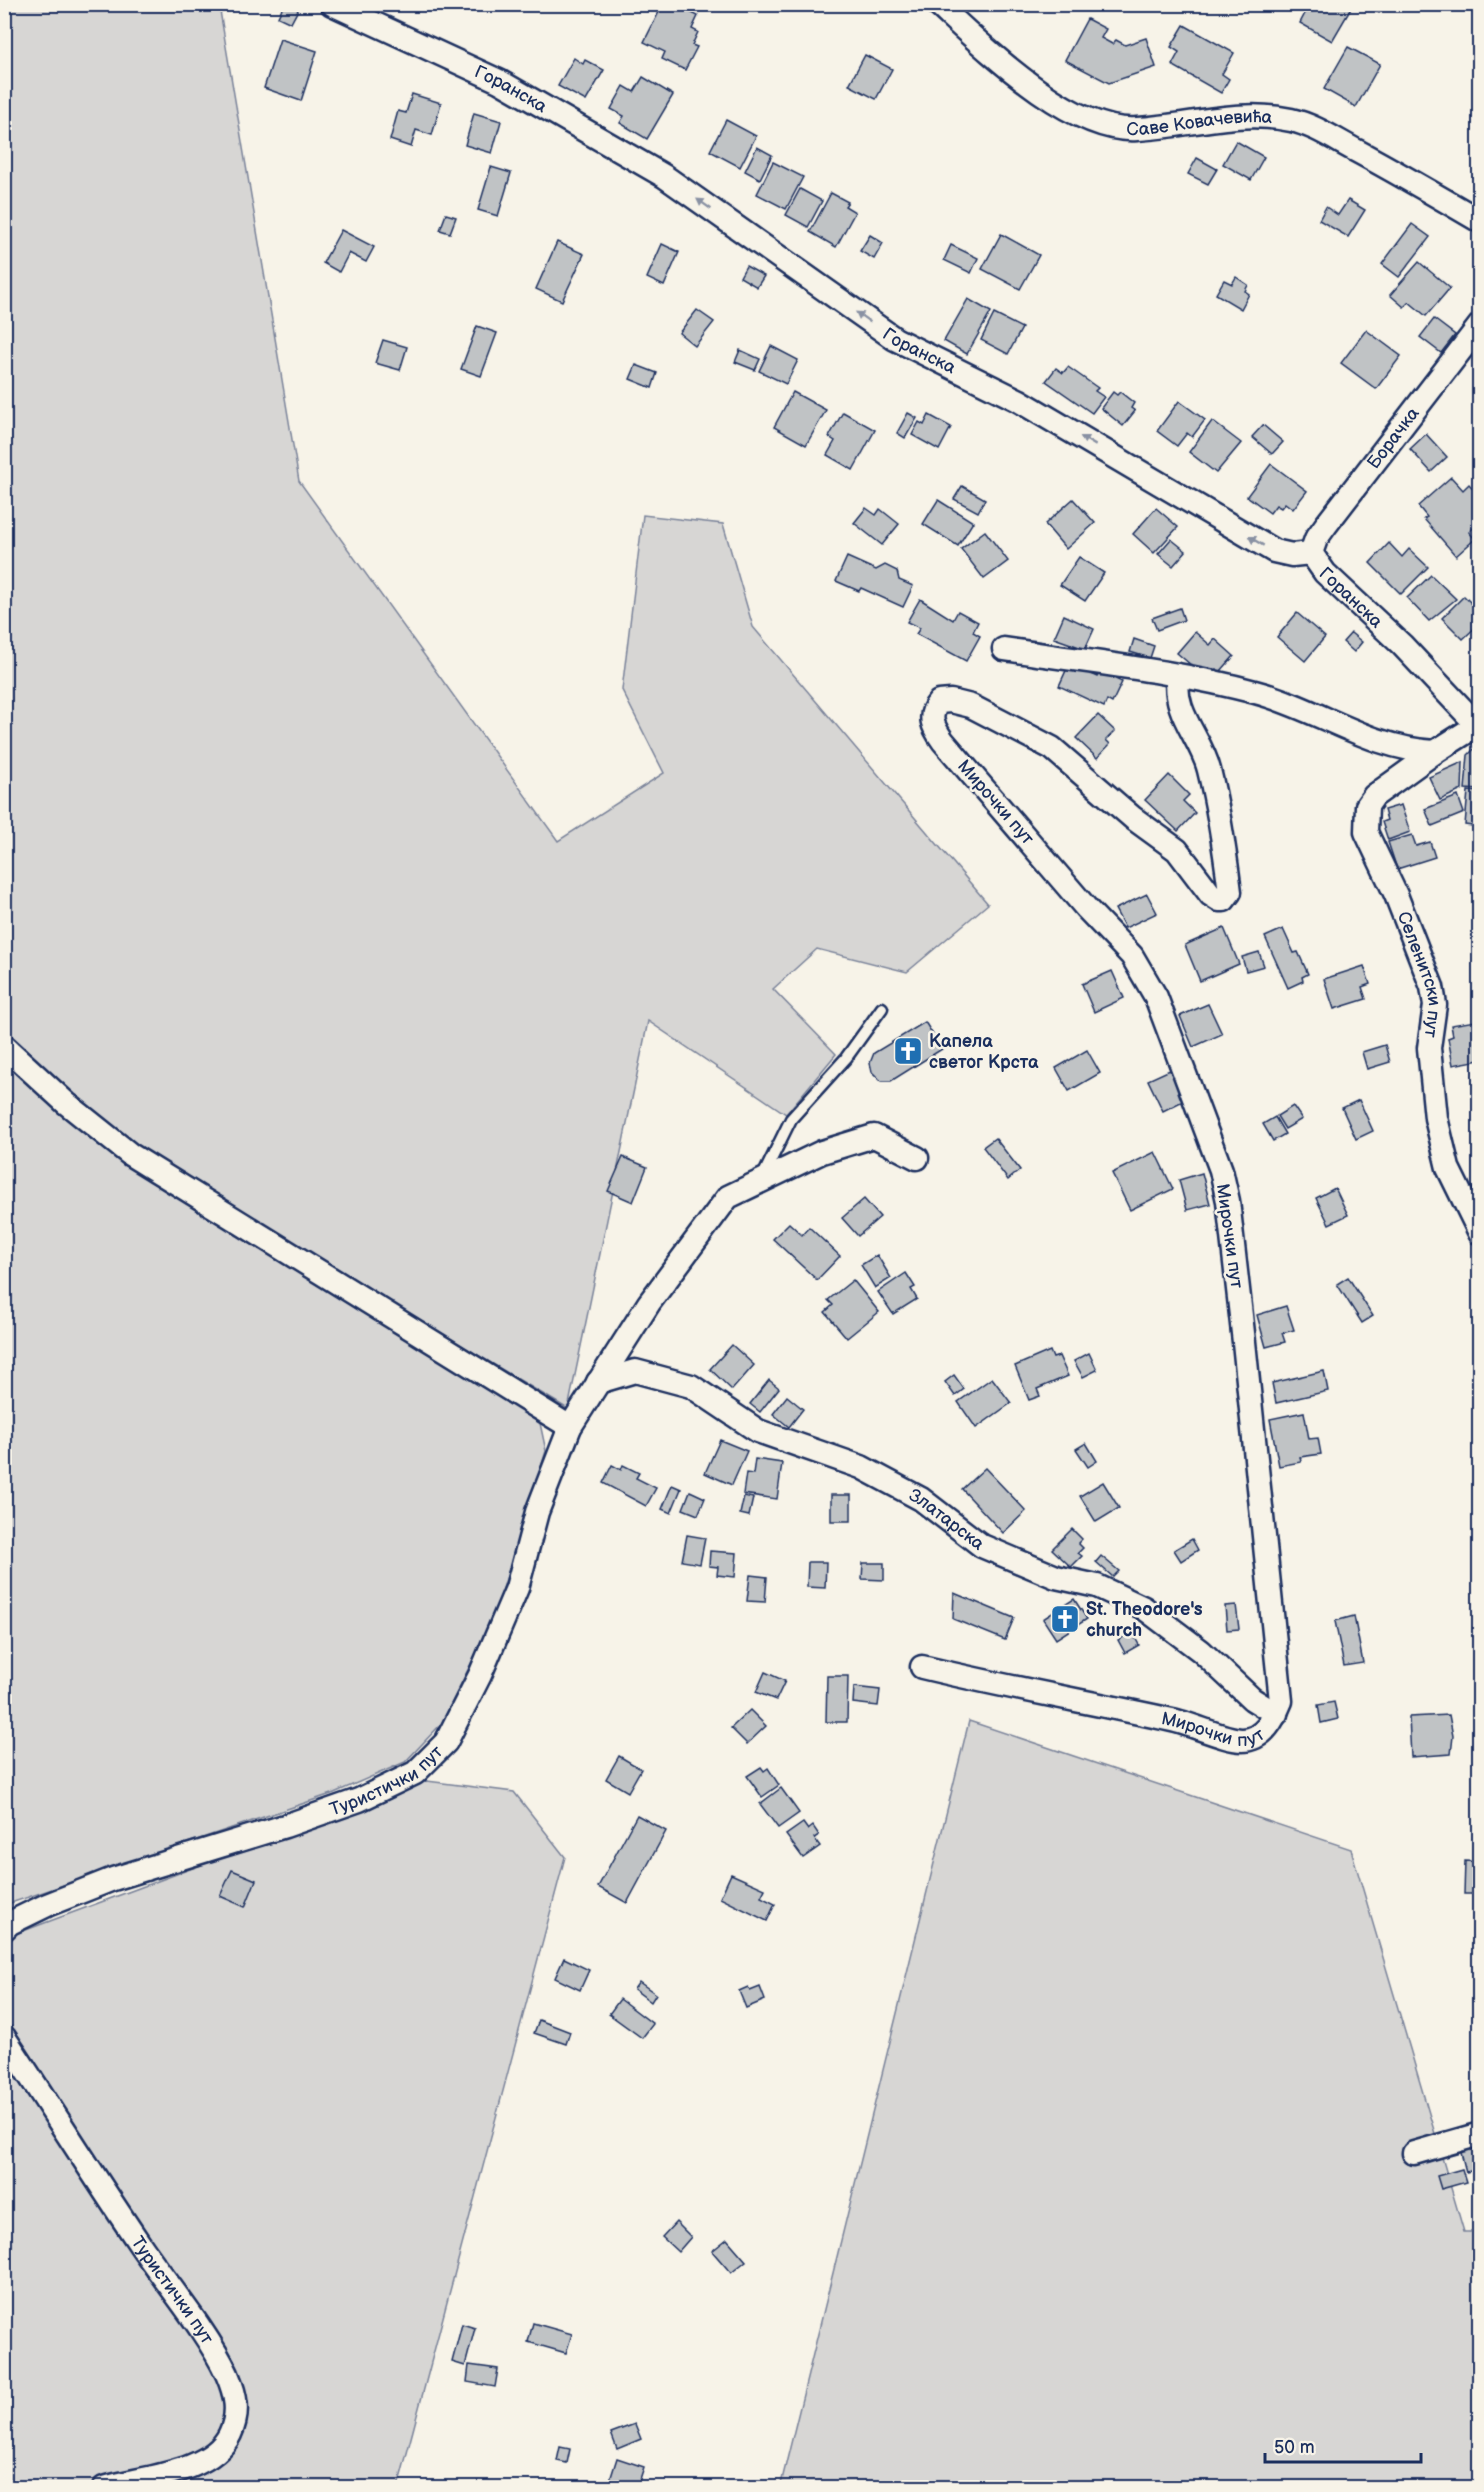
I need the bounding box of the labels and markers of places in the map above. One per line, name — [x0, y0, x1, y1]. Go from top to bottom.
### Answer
place label: Капела светог Крста — [929, 1031, 1039, 1073]
church icon: Капела светог Крста — [892, 1035, 924, 1067]
place label: St. Theodore's church — [1086, 1599, 1203, 1641]
church icon: St. Theodore's church — [1049, 1603, 1081, 1635]

